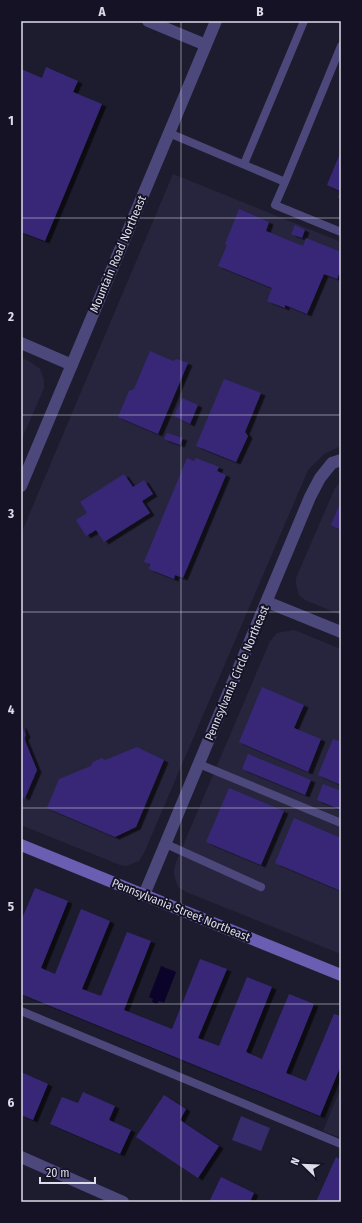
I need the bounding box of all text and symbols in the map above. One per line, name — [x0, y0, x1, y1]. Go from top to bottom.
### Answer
text: A — [97, 4, 106, 19]
text: B — [256, 4, 264, 19]
text: 1 — [8, 113, 14, 128]
street label: Mountain Road Northeast — [87, 193, 149, 315]
text: 2 — [7, 309, 14, 324]
text: 3 — [7, 506, 14, 521]
street label: Pennsylvania Circle Northeast — [202, 603, 272, 743]
text: 4 — [8, 702, 15, 717]
street label: Pennsylvania Street Northeast — [110, 876, 252, 944]
text: 5 — [8, 899, 14, 914]
text: 6 — [8, 1095, 15, 1110]
north arrow — [284, 1145, 324, 1185]
text: N — [288, 1156, 303, 1167]
scale bar — [40, 1159, 95, 1185]
text: 20 m — [46, 1166, 70, 1180]

